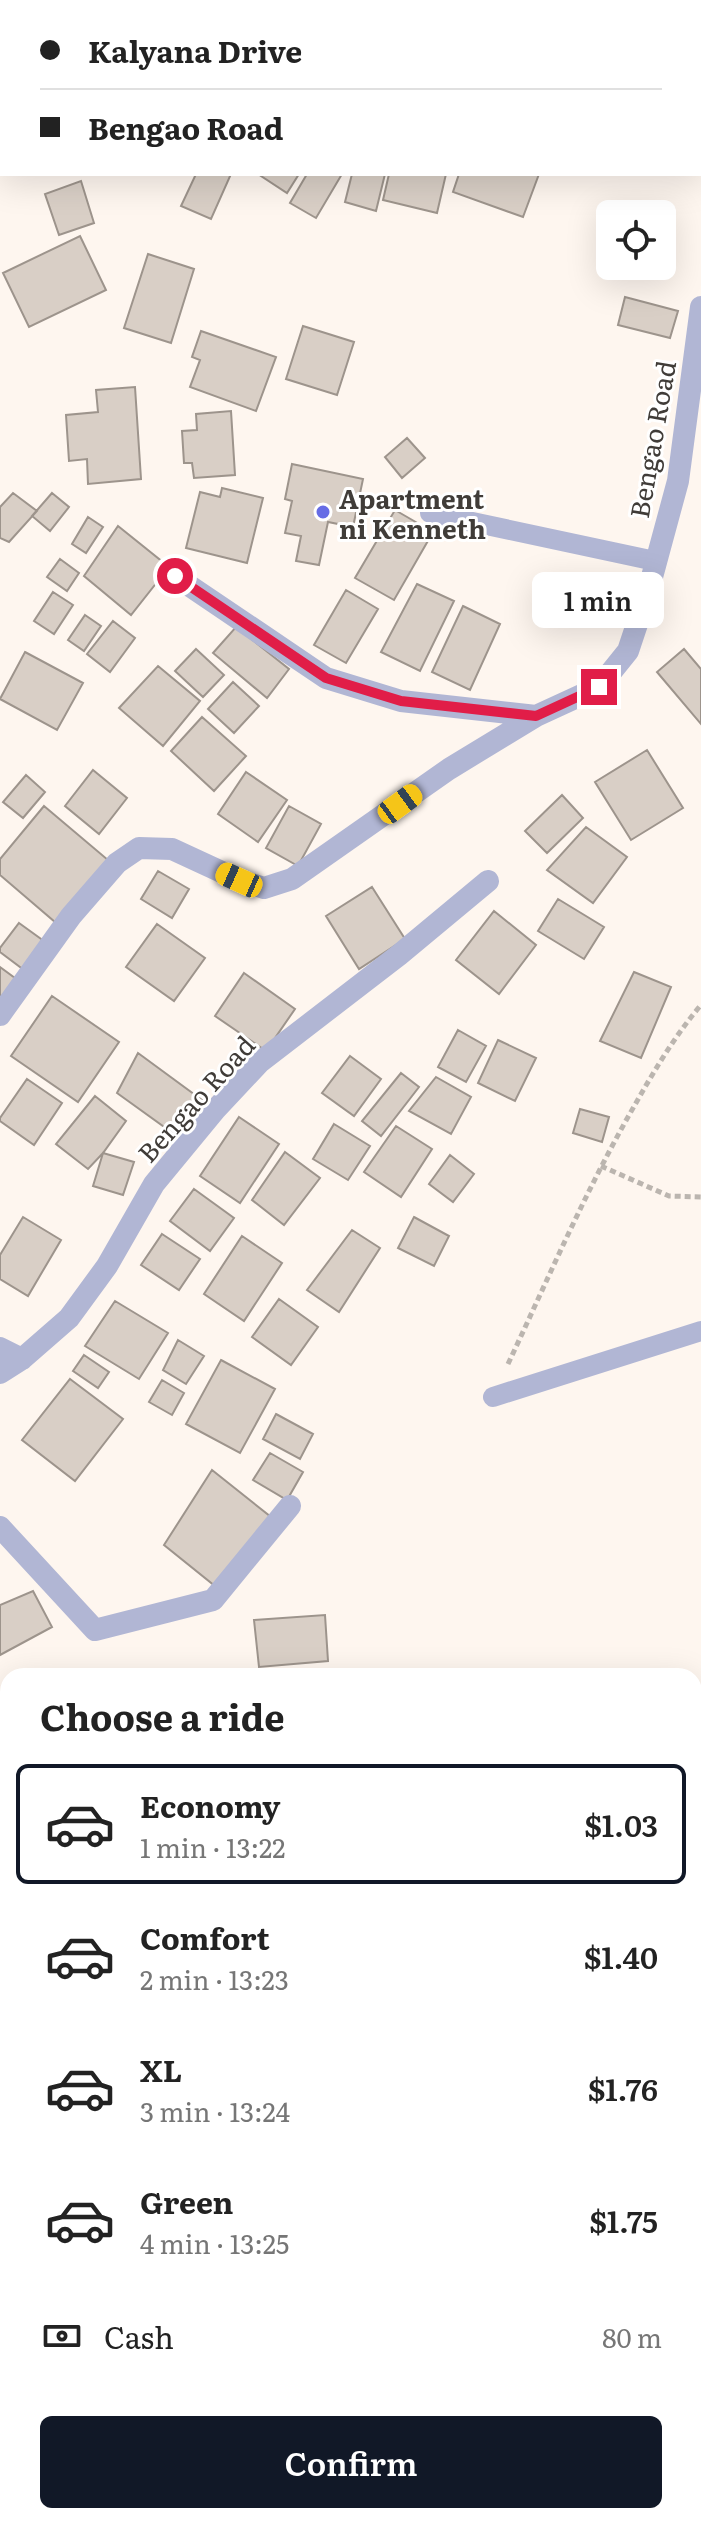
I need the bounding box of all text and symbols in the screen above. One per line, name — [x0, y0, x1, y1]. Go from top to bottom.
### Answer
text: Kalyana Drive — [88, 28, 302, 72]
text: Bengao Road — [88, 105, 284, 149]
map controls — [596, 200, 676, 280]
button: locate — [596, 200, 676, 280]
street label: Bengao Road — [618, 357, 684, 521]
place label: Apartment ni Kenneth — [339, 478, 486, 547]
marker: Apartment ni Kenneth — [314, 503, 332, 521]
route start — [157, 558, 193, 594]
callout: 1 min — [533, 571, 665, 627]
text: 1 min — [564, 580, 632, 619]
route end — [581, 669, 617, 705]
car — [374, 780, 426, 828]
car — [212, 859, 266, 901]
street label: Bengao Road — [127, 1026, 263, 1170]
text: Choose a ride — [40, 1689, 285, 1742]
text: Economy — [140, 1783, 280, 1827]
icon: car — [44, 1788, 116, 1860]
text: $1.03 — [584, 1802, 658, 1846]
text: 1 min · 13:22 — [140, 1827, 285, 1866]
text: Comfort — [140, 1915, 270, 1959]
icon: car — [44, 1920, 116, 1992]
text: $1.40 — [584, 1934, 658, 1978]
text: 2 min · 13:23 — [140, 1959, 289, 1998]
text: XL — [140, 2047, 182, 2091]
icon: car — [44, 2052, 116, 2124]
text: $1.76 — [588, 2066, 658, 2110]
text: 3 min · 13:24 — [140, 2091, 290, 2130]
text: Green — [140, 2179, 233, 2223]
icon: car — [44, 2184, 116, 2256]
text: $1.75 — [589, 2198, 658, 2242]
text: 4 min · 13:25 — [140, 2223, 289, 2262]
icon: cash — [40, 2314, 84, 2358]
text: Cash — [104, 2314, 174, 2358]
text: 80 m — [602, 2317, 662, 2356]
button: Confirm — [40, 2416, 662, 2508]

